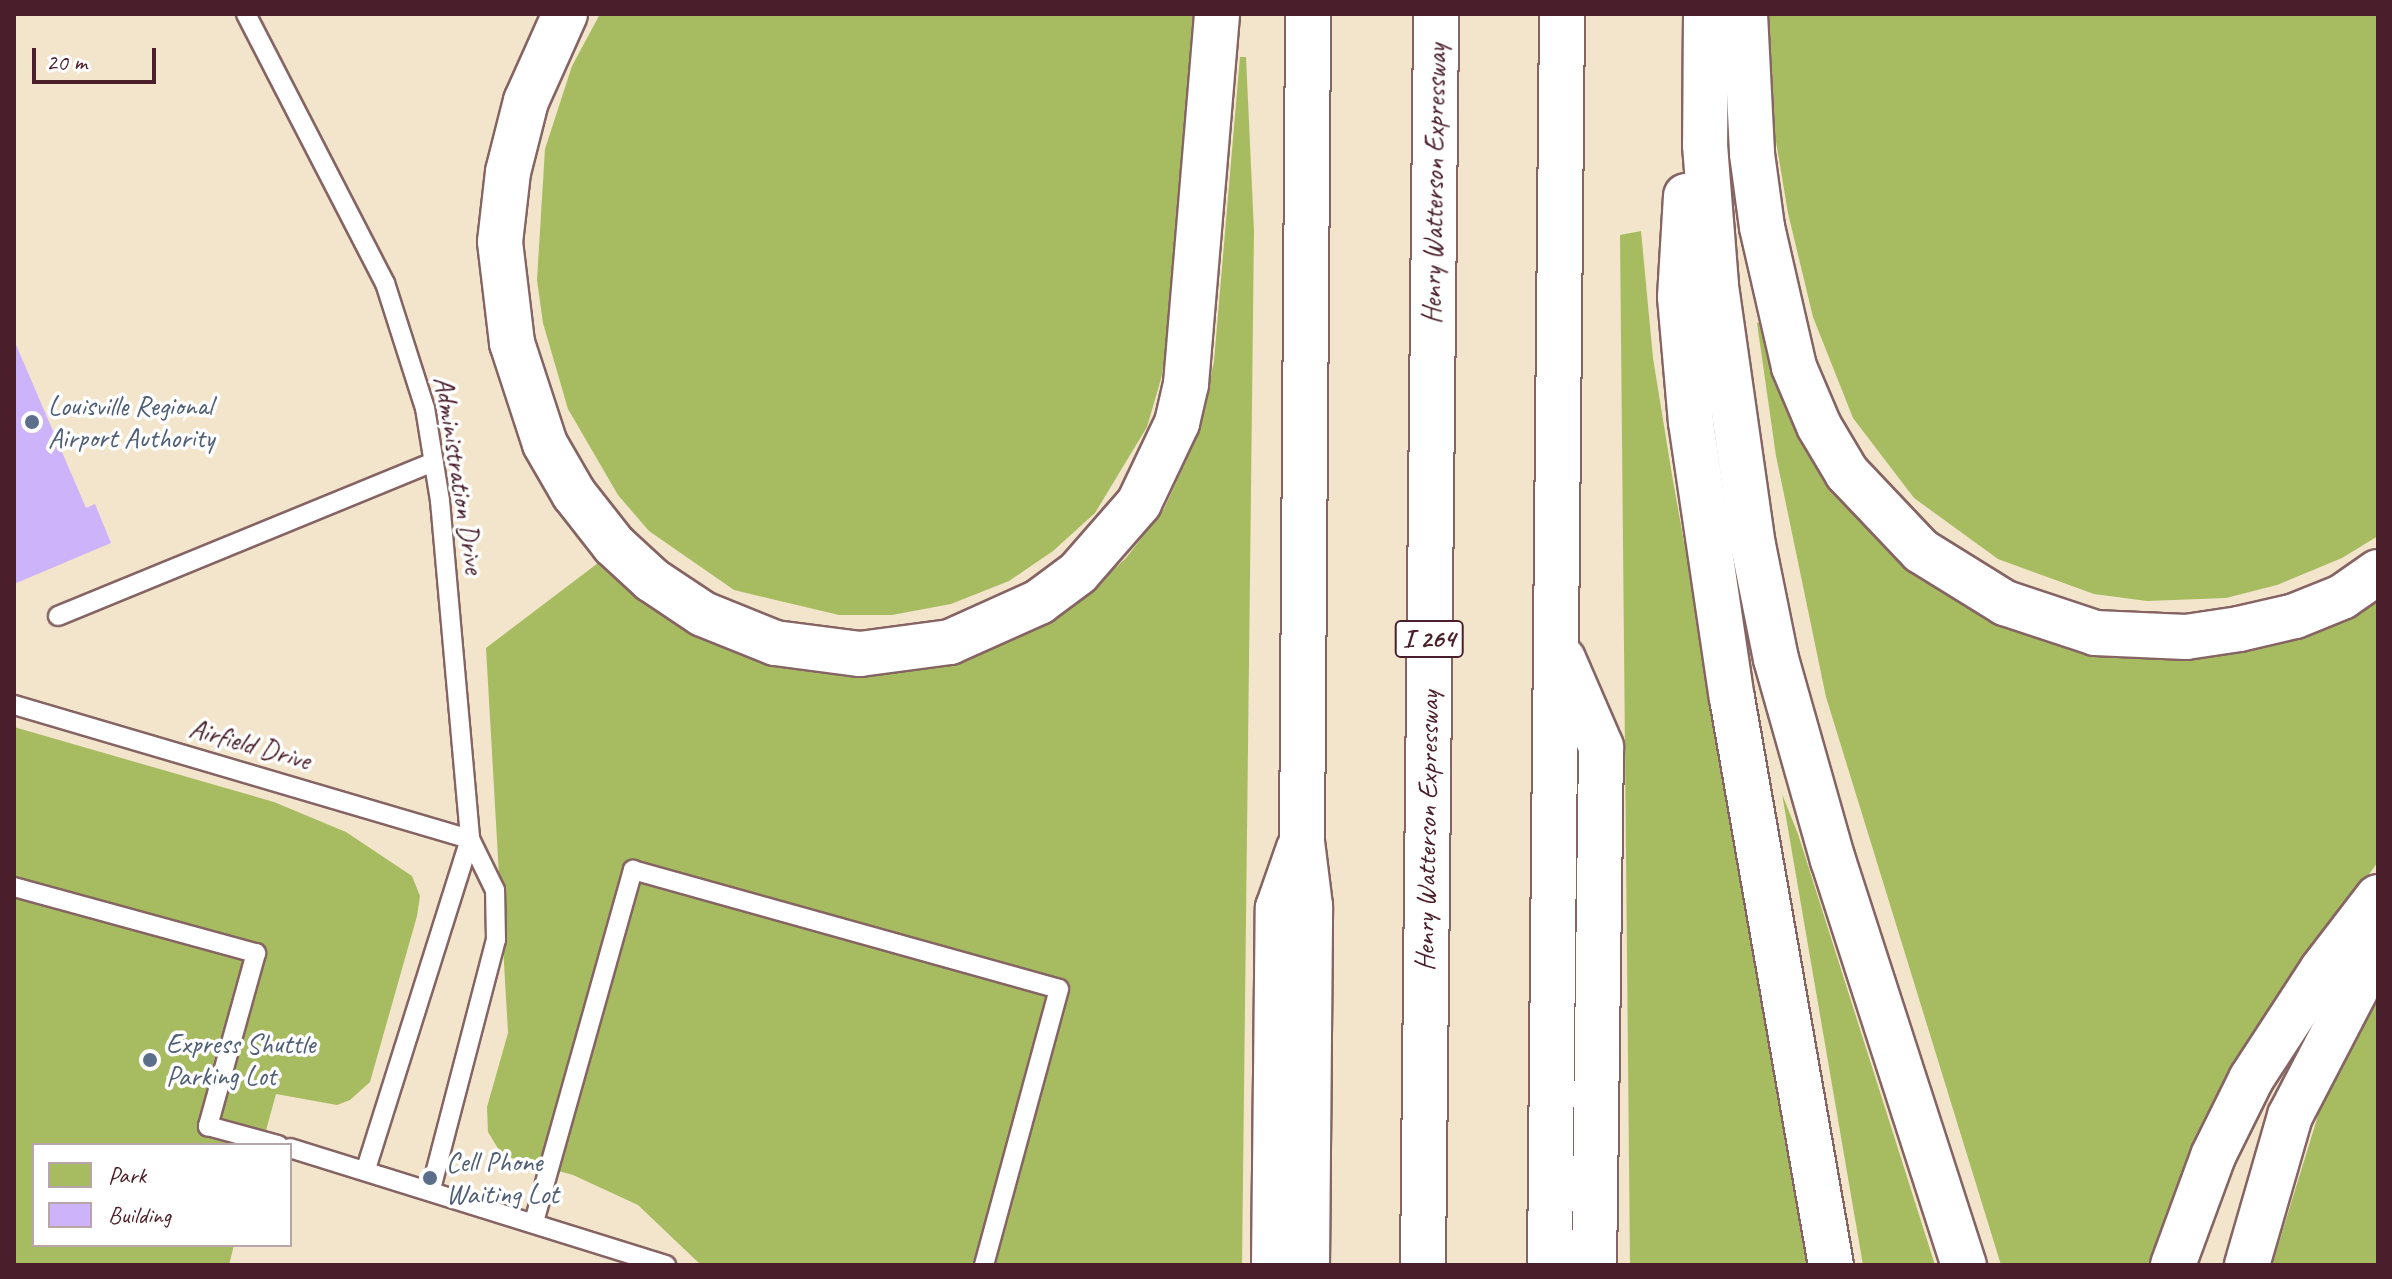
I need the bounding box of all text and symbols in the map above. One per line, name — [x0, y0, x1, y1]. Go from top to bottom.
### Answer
scale bar — [36, 32, 160, 82]
street label: Henry Watterson Expressway — [1415, 43, 1453, 325]
text: 20 m — [46, 47, 87, 77]
street label: Administration Drive — [427, 374, 491, 576]
place label: Louisville Regional Airport Authority — [48, 389, 214, 455]
marker: Louisville Regional Airport Authority — [23, 413, 41, 431]
road number: I 264 — [1393, 617, 1465, 661]
street label: Henry Watterson Expressway — [1408, 690, 1446, 972]
street label: Airfield Drive — [186, 711, 314, 777]
place label: Express Shuttle Parking Lot — [166, 1027, 316, 1093]
marker: Express Shuttle Parking Lot — [141, 1051, 159, 1069]
legend — [32, 1143, 292, 1247]
place label: Cell Phone Waiting Lot — [446, 1145, 559, 1211]
text: Park — [108, 1160, 146, 1190]
marker: Cell Phone Waiting Lot — [421, 1169, 439, 1187]
text: Building — [108, 1200, 171, 1230]

